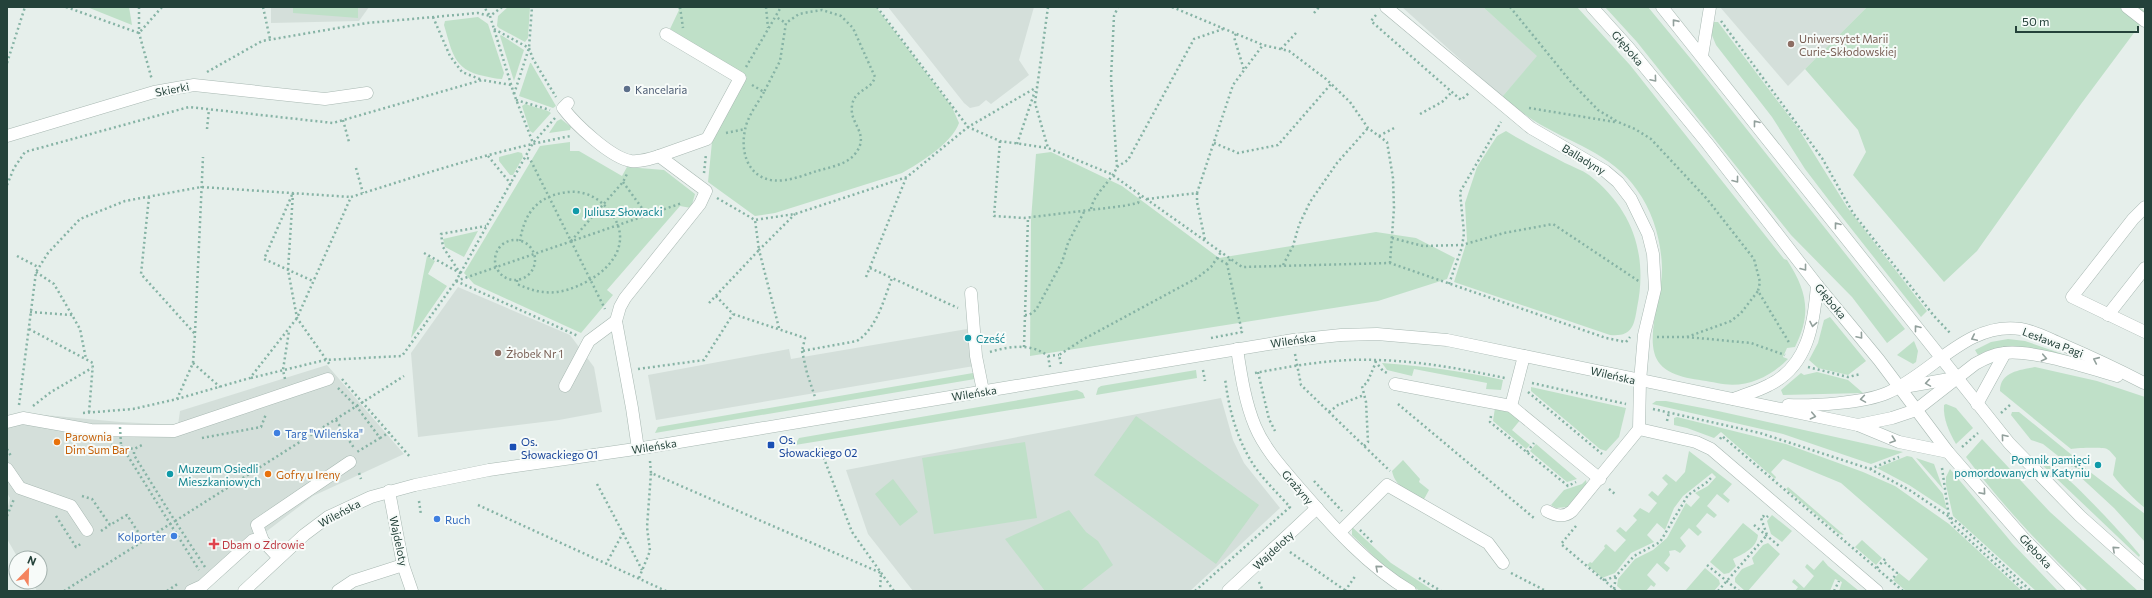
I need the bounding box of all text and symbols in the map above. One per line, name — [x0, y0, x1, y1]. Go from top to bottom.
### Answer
scale bar — [2016, 8, 2138, 34]
text: 50 m — [2022, 14, 2050, 28]
one-way arrow — [1672, 19, 1679, 26]
street label: Głęboka — [1609, 28, 1647, 68]
place label: Uniwersytet Marii Curie-Skłodowskiej — [1799, 32, 1897, 58]
marker: Uniwersytet Marii Curie-Skłodowskiej — [1786, 39, 1796, 49]
one-way arrow — [1650, 74, 1657, 81]
street label: Skierki — [154, 79, 190, 99]
place label: Kancelaria — [635, 83, 687, 96]
marker: Kancelaria — [622, 84, 632, 94]
one-way arrow — [1754, 120, 1761, 127]
street label: Balladyny — [1560, 141, 1608, 177]
one-way arrow — [1731, 175, 1738, 182]
place label: Juliusz Słowacki — [584, 205, 663, 219]
marker: Juliusz Słowacki — [571, 206, 581, 216]
one-way arrow — [1834, 223, 1841, 230]
one-way arrow — [1799, 263, 1806, 270]
street label: Głęboka — [1813, 281, 1849, 321]
one-way arrow — [1809, 320, 1817, 327]
street label: Lesława Pagi — [2021, 324, 2085, 360]
one-way arrow — [1914, 325, 1921, 332]
street label: Wileńska — [1269, 330, 1317, 350]
place label: Cześć — [976, 332, 1005, 345]
one-way arrow — [1856, 332, 1863, 339]
marker: Cześć — [963, 333, 973, 343]
one-way arrow — [1971, 333, 1978, 341]
place label: Żłobek Nr 1 — [506, 346, 563, 360]
marker: Żłobek Nr 1 — [493, 348, 503, 358]
one-way arrow — [2040, 353, 2047, 361]
one-way arrow — [2093, 356, 2100, 364]
street label: Wileńska — [1589, 364, 1637, 386]
one-way arrow — [1925, 378, 1931, 387]
street label: Wileńska — [950, 383, 998, 403]
one-way arrow — [1860, 394, 1866, 403]
one-way arrow — [1810, 411, 1816, 419]
place label: Targ "Wileńska" — [285, 427, 363, 440]
marker: Targ "Wileńska" — [272, 428, 282, 438]
place label: Parownia Dim Sum Bar — [65, 430, 130, 456]
place label: Os. Słowackiego 02 — [779, 433, 857, 459]
one-way arrow — [2002, 434, 2009, 442]
place label: Os. Słowackiego 01 — [521, 435, 598, 461]
street label: Wileńska — [630, 436, 678, 456]
one-way arrow — [1890, 436, 1897, 444]
marker: Parownia Dim Sum Bar — [52, 437, 62, 447]
marker: Os. Słowackiego 02 — [766, 440, 776, 450]
marker: Os. Słowackiego 01 — [508, 442, 518, 452]
place label: Pomnik pamięci pomordowanych w Katyniu — [1954, 453, 2090, 479]
marker: Pomnik pamięci pomordowanych w Katyniu — [2093, 460, 2103, 470]
place label: Muzeum Osiedli Mieszkaniowych — [178, 462, 261, 488]
street label: Grażyny — [1280, 467, 1317, 507]
place label: Gofry u Ireny — [276, 468, 341, 481]
marker: Muzeum Osiedli Mieszkaniowych — [165, 469, 175, 479]
marker: Gofry u Ireny — [263, 469, 273, 479]
one-way arrow — [1978, 487, 1986, 495]
street label: Wileńska — [316, 497, 362, 529]
place label: Ruch — [445, 513, 470, 526]
marker: Ruch — [432, 514, 442, 524]
street label: Wajdeloty — [387, 515, 411, 568]
street label: Wajdeloty — [1250, 528, 1296, 572]
place label: Kolporter — [118, 530, 167, 543]
marker: Kolporter — [169, 531, 179, 541]
street label: Głęboka — [2017, 531, 2055, 571]
place label: Dbam o Zdrowie — [222, 538, 305, 551]
marker: Dbam o Zdrowie — [209, 539, 219, 549]
one-way arrow — [2113, 547, 2120, 554]
north arrow — [8, 550, 48, 590]
text: N — [26, 553, 38, 568]
one-way arrow — [1376, 566, 1383, 573]

